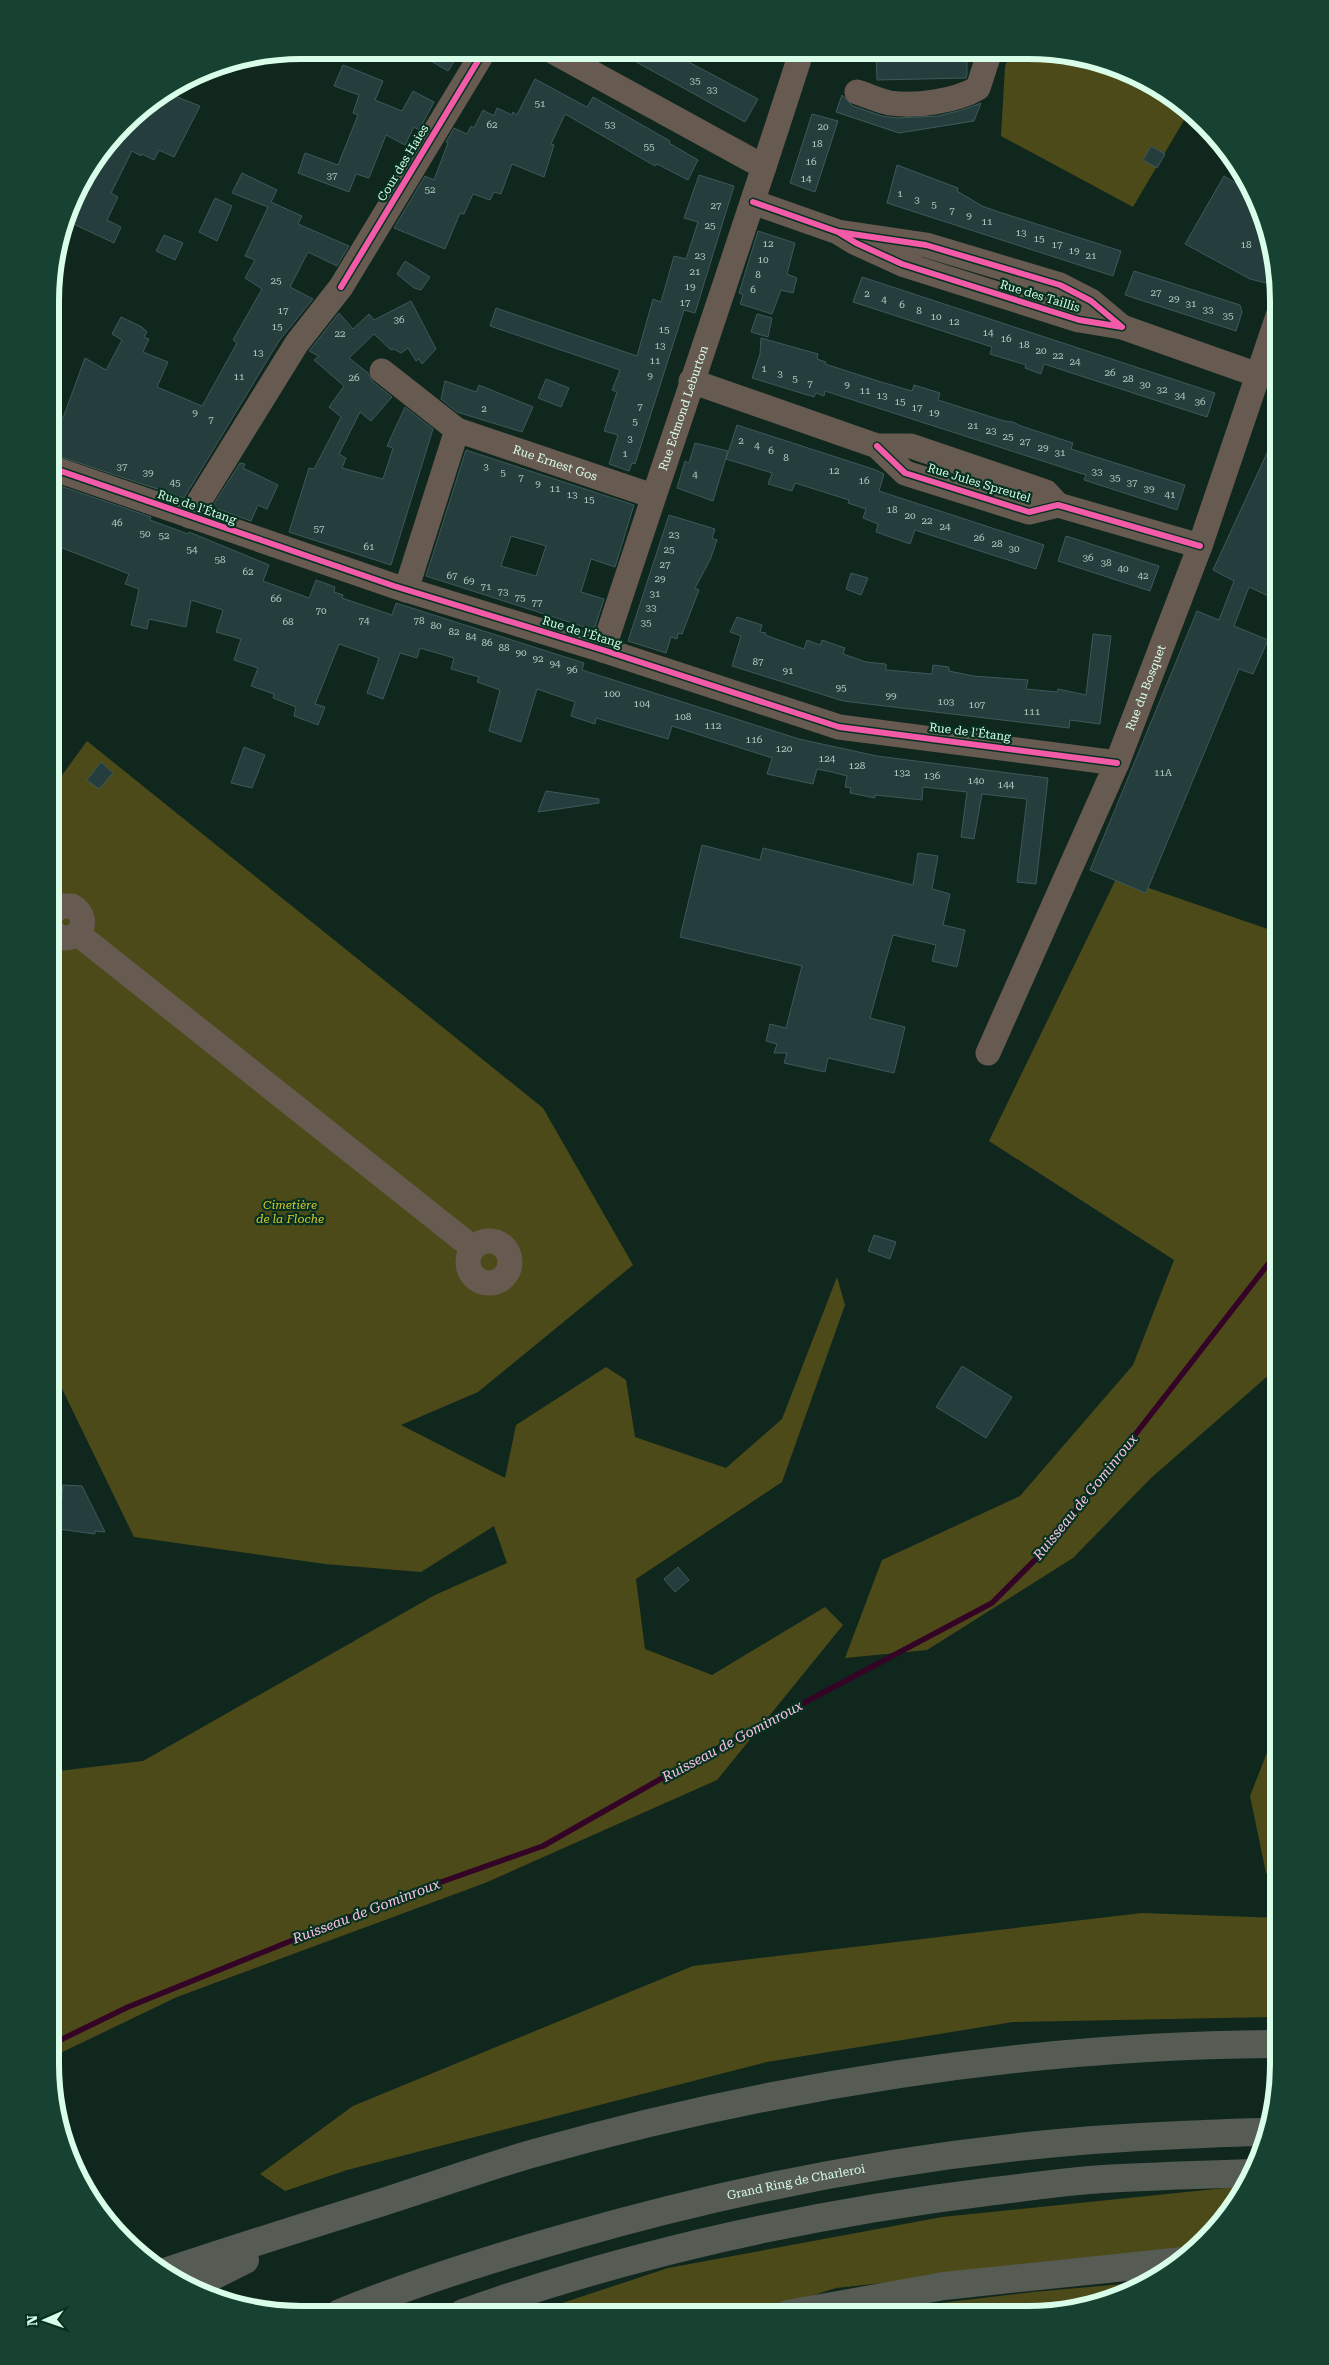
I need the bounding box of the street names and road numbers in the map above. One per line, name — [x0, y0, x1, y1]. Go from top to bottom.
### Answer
street label: Cour des Haies — [375, 122, 432, 204]
street label: Rue des Taillis — [998, 277, 1082, 315]
street label: Rue Edmond Leburton — [656, 343, 711, 473]
street label: Rue Ernest Gos — [511, 442, 599, 484]
street label: Rue Jules Spreutel — [926, 461, 1033, 505]
street label: Rue de l'Étang — [156, 487, 238, 527]
street label: Rue de l'Étang — [541, 613, 624, 651]
street label: Rue du Bosquet — [1123, 642, 1169, 733]
street label: Rue de l'Étang — [928, 720, 1012, 744]
street label: Grand Ring de Charleroi — [725, 2162, 866, 2203]

